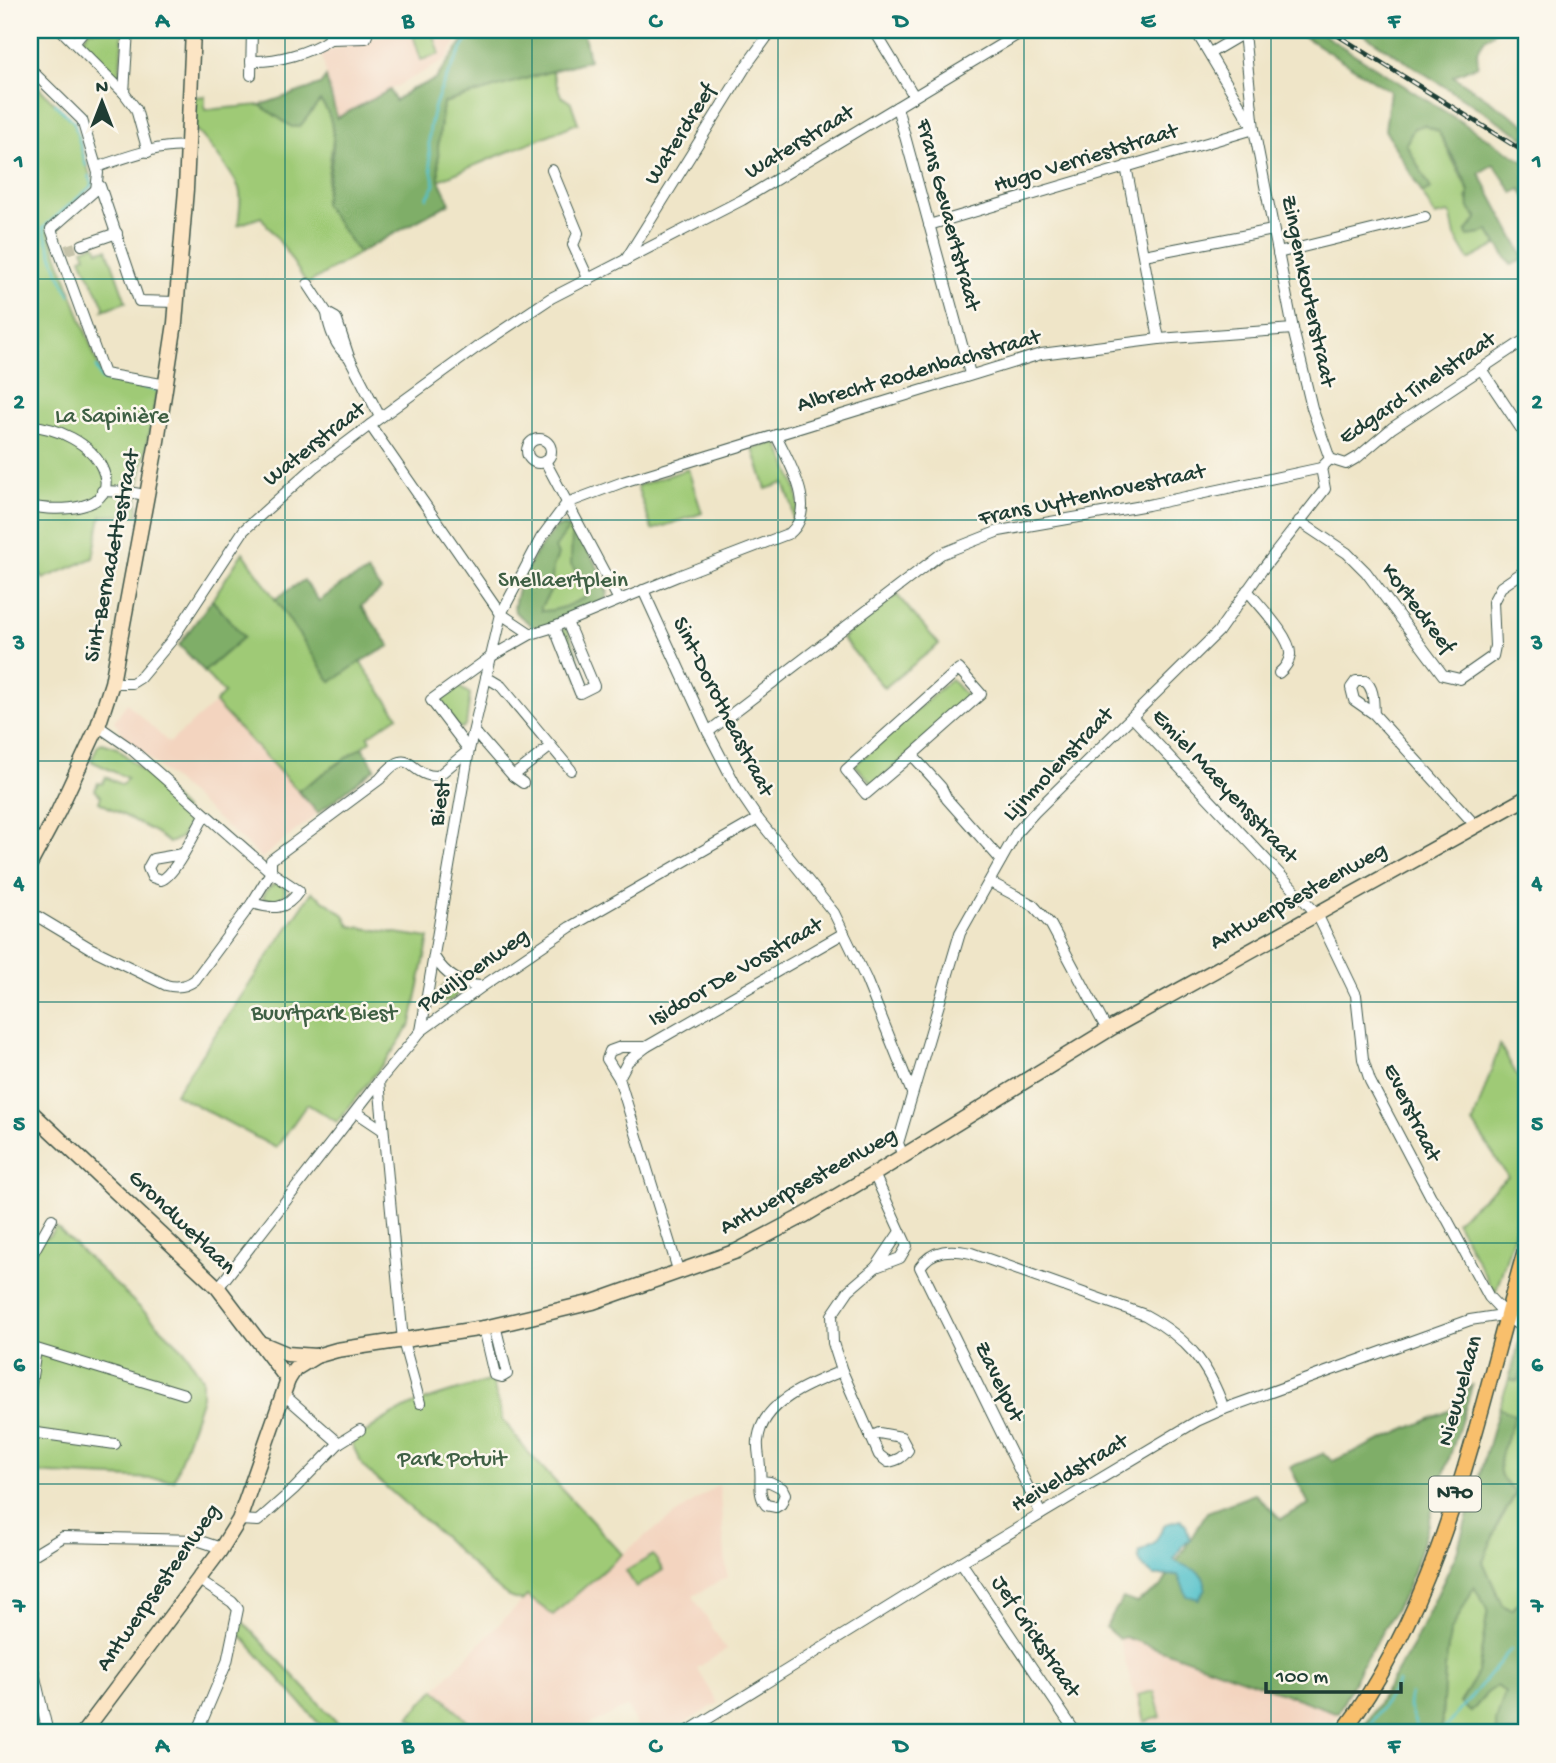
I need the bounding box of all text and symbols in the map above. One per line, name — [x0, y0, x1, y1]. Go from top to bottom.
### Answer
text: A — [154, 9, 170, 36]
text: B — [401, 9, 415, 36]
text: C — [649, 9, 664, 36]
text: D — [892, 9, 910, 36]
text: E — [1141, 9, 1157, 36]
text: F — [1387, 9, 1402, 36]
north arrow — [66, 66, 136, 136]
text: N — [96, 77, 108, 100]
street label: Waterdreef — [639, 78, 724, 191]
street label: Waterstraat — [740, 99, 861, 186]
street label: Frans Gevaertstraat — [908, 115, 986, 315]
street label: Hugo Verrieststraat — [991, 118, 1183, 200]
text: 1 — [13, 149, 24, 176]
text: 1 — [1531, 149, 1542, 176]
street label: Zingemkouterstraat — [1273, 193, 1341, 391]
street label: Albrecht Rodenbachstraat — [794, 324, 1045, 420]
street label: Edgard Tinelstraat — [1334, 326, 1503, 451]
text: 2 — [13, 390, 25, 417]
text: 2 — [1531, 390, 1543, 417]
street label: Waterstraat — [258, 396, 373, 493]
park label: La Sapinière — [55, 404, 170, 431]
street label: Sint-Bernadettestraat — [79, 446, 147, 664]
street label: Frans Uyttenhovestraat — [975, 458, 1209, 533]
street label: Kortedreef — [1374, 558, 1461, 661]
park label: Snellaertplein — [498, 568, 628, 595]
street label: Sint-Dorotheastraat — [665, 613, 780, 803]
text: 3 — [12, 631, 25, 658]
text: 3 — [1530, 631, 1543, 658]
street label: Lijnmolenstraat — [998, 701, 1121, 828]
street label: Emiel Maeyensstraat — [1145, 704, 1304, 871]
street label: Biest — [424, 776, 458, 829]
street label: Antwerpsesteenweg — [1206, 837, 1392, 957]
text: 4 — [13, 871, 25, 898]
text: 4 — [1531, 871, 1543, 898]
street label: Isidoor De Vosstraat — [644, 911, 829, 1034]
street label: Paviljoenweg — [412, 923, 535, 1020]
park label: Buurtpark Biest — [250, 1001, 398, 1028]
street label: Everstraat — [1376, 1060, 1447, 1168]
text: 5 — [13, 1112, 25, 1139]
text: 5 — [1531, 1112, 1543, 1139]
street label: Antwerpsesteenweg — [716, 1122, 902, 1242]
street label: Grondwetlaan — [121, 1165, 241, 1281]
street label: Nieuwelaan — [1432, 1332, 1490, 1449]
street label: Zavelput — [967, 1337, 1030, 1428]
text: 6 — [13, 1353, 26, 1380]
text: 6 — [1531, 1353, 1544, 1380]
street label: Heiveldstraat — [1007, 1428, 1135, 1519]
park label: Park Potuit — [397, 1447, 508, 1474]
road number: N70 — [1429, 1476, 1481, 1512]
street label: Antwerpsesteenweg — [91, 1499, 227, 1677]
street label: Jef Crickstraat — [984, 1571, 1087, 1704]
text: 7 — [12, 1594, 26, 1621]
text: 7 — [1530, 1594, 1544, 1621]
scale bar — [1266, 1651, 1400, 1695]
text: 100 m — [1275, 1666, 1328, 1691]
text: A — [154, 1734, 170, 1761]
text: B — [401, 1734, 415, 1761]
text: C — [649, 1734, 664, 1761]
text: D — [892, 1734, 910, 1761]
text: E — [1141, 1734, 1157, 1761]
text: F — [1387, 1734, 1402, 1761]

